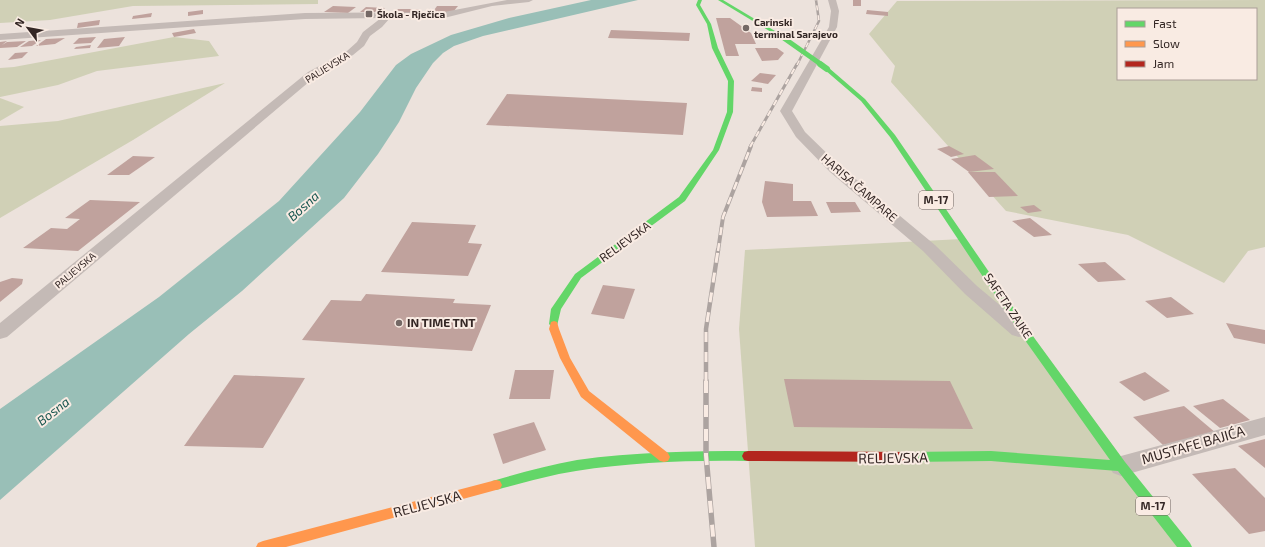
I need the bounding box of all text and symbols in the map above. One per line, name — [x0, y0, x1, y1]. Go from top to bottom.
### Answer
north arrow — [8, 8, 48, 48]
place label: Škola - Rječica — [377, 8, 445, 20]
legend — [1117, 8, 1257, 80]
marker: Škola - Rječica — [364, 9, 374, 19]
text: N — [11, 16, 27, 29]
place label: Carinski terminal Sarajevo — [754, 16, 838, 40]
text: Fast — [1153, 16, 1177, 30]
marker: Carinski terminal Sarajevo — [741, 23, 751, 33]
text: Slow — [1153, 36, 1180, 50]
street label: PALJEVSKA — [303, 48, 352, 85]
text: Jam — [1153, 56, 1174, 70]
street label: HARISA ČAMPARE — [819, 151, 901, 224]
water label: Bosna — [284, 188, 322, 224]
road number: M-17 — [919, 191, 953, 209]
street label: RELJEVSKA — [596, 218, 653, 264]
street label: PALJEVSKA — [52, 249, 99, 291]
street label: SAFETA ZAJKE — [982, 270, 1036, 341]
place label: IN TIME TNT — [407, 315, 476, 329]
marker: IN TIME TNT — [394, 318, 404, 328]
water label: Bosna — [34, 393, 72, 429]
street label: MUSTAFE BAJIĆA — [1139, 422, 1247, 467]
street label: RELJEVSKA — [858, 448, 928, 467]
street label: RELJEVSKA — [391, 486, 463, 521]
road number: M-17 — [1136, 497, 1170, 515]

